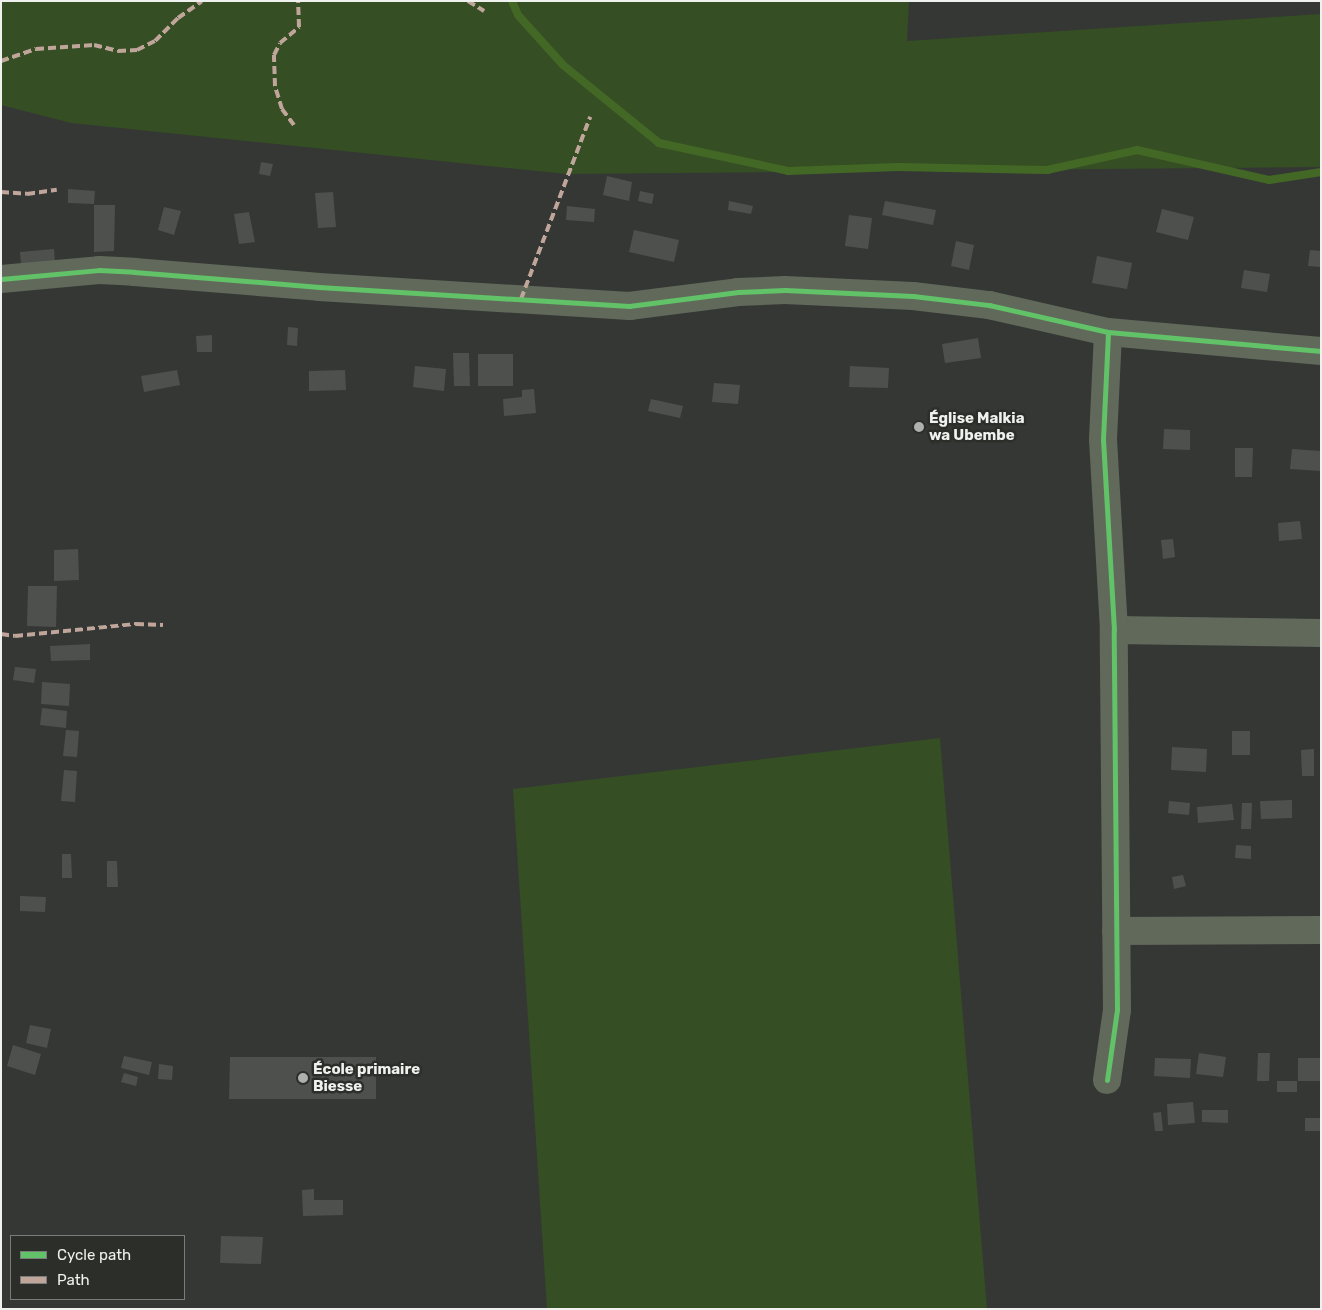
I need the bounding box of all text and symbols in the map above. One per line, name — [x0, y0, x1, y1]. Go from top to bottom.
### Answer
place label: Église Malkia wa Ubembe — [929, 409, 1025, 444]
marker: Église Malkia wa Ubembe — [913, 421, 925, 433]
place label: École primaire Biesse — [313, 1060, 420, 1095]
marker: École primaire Biesse — [297, 1072, 309, 1084]
legend — [10, 1235, 185, 1300]
text: Cycle path — [57, 1246, 131, 1264]
text: Path — [57, 1271, 90, 1289]

